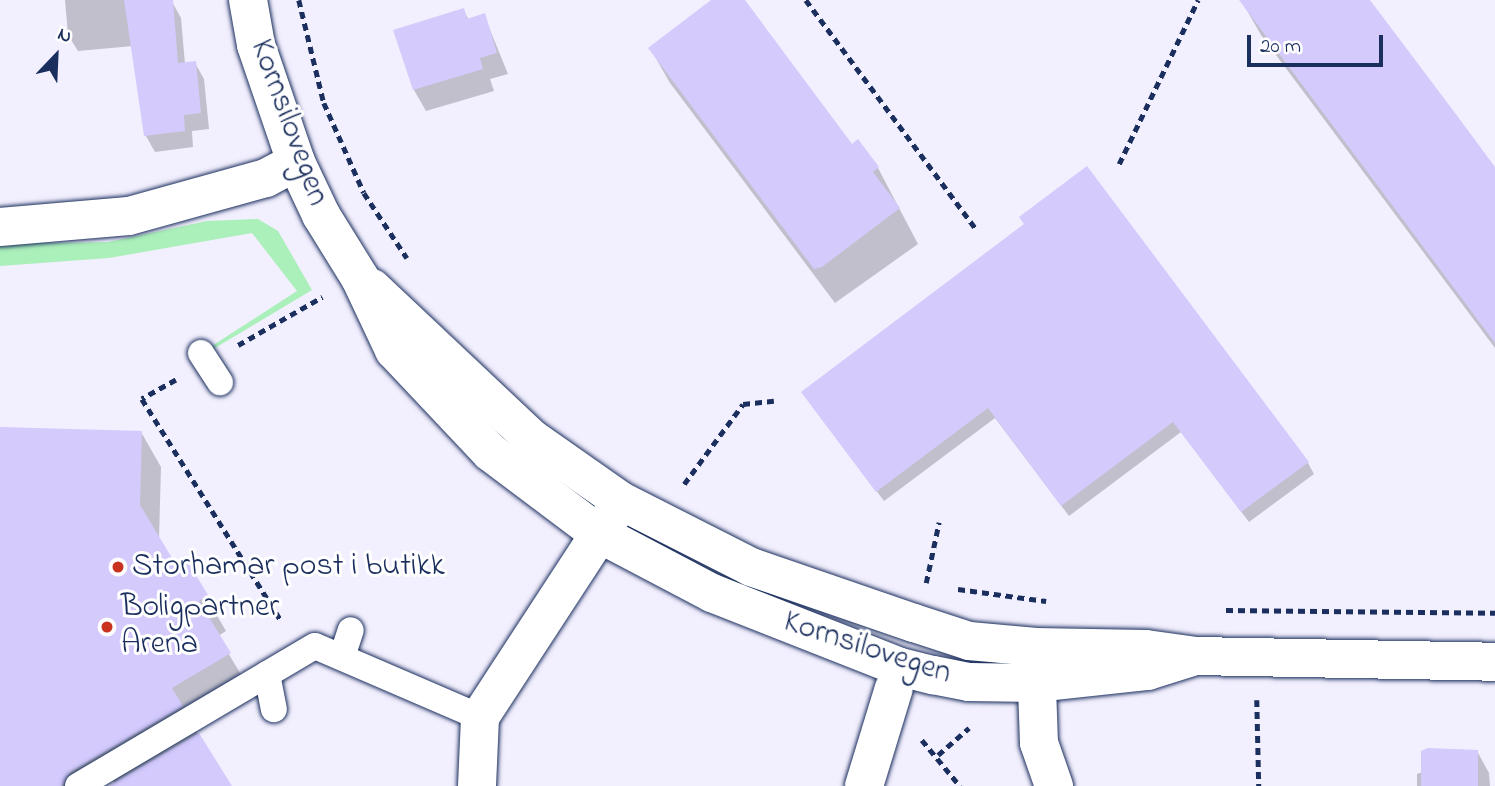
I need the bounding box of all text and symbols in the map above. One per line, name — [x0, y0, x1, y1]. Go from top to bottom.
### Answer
north arrow — [21, 21, 91, 91]
text: N — [53, 21, 76, 51]
scale bar — [1250, 21, 1386, 65]
text: 20 m — [1260, 32, 1301, 62]
street label: Kornsilovegen — [240, 35, 336, 211]
place label: Storhamar post i butikk — [132, 548, 445, 586]
marker: Storhamar post i butikk — [110, 559, 126, 575]
place label: Boligpartner Arena — [121, 590, 279, 665]
street label: Kornsilovegen — [778, 604, 956, 694]
marker: Boligpartner Arena — [99, 619, 115, 635]

